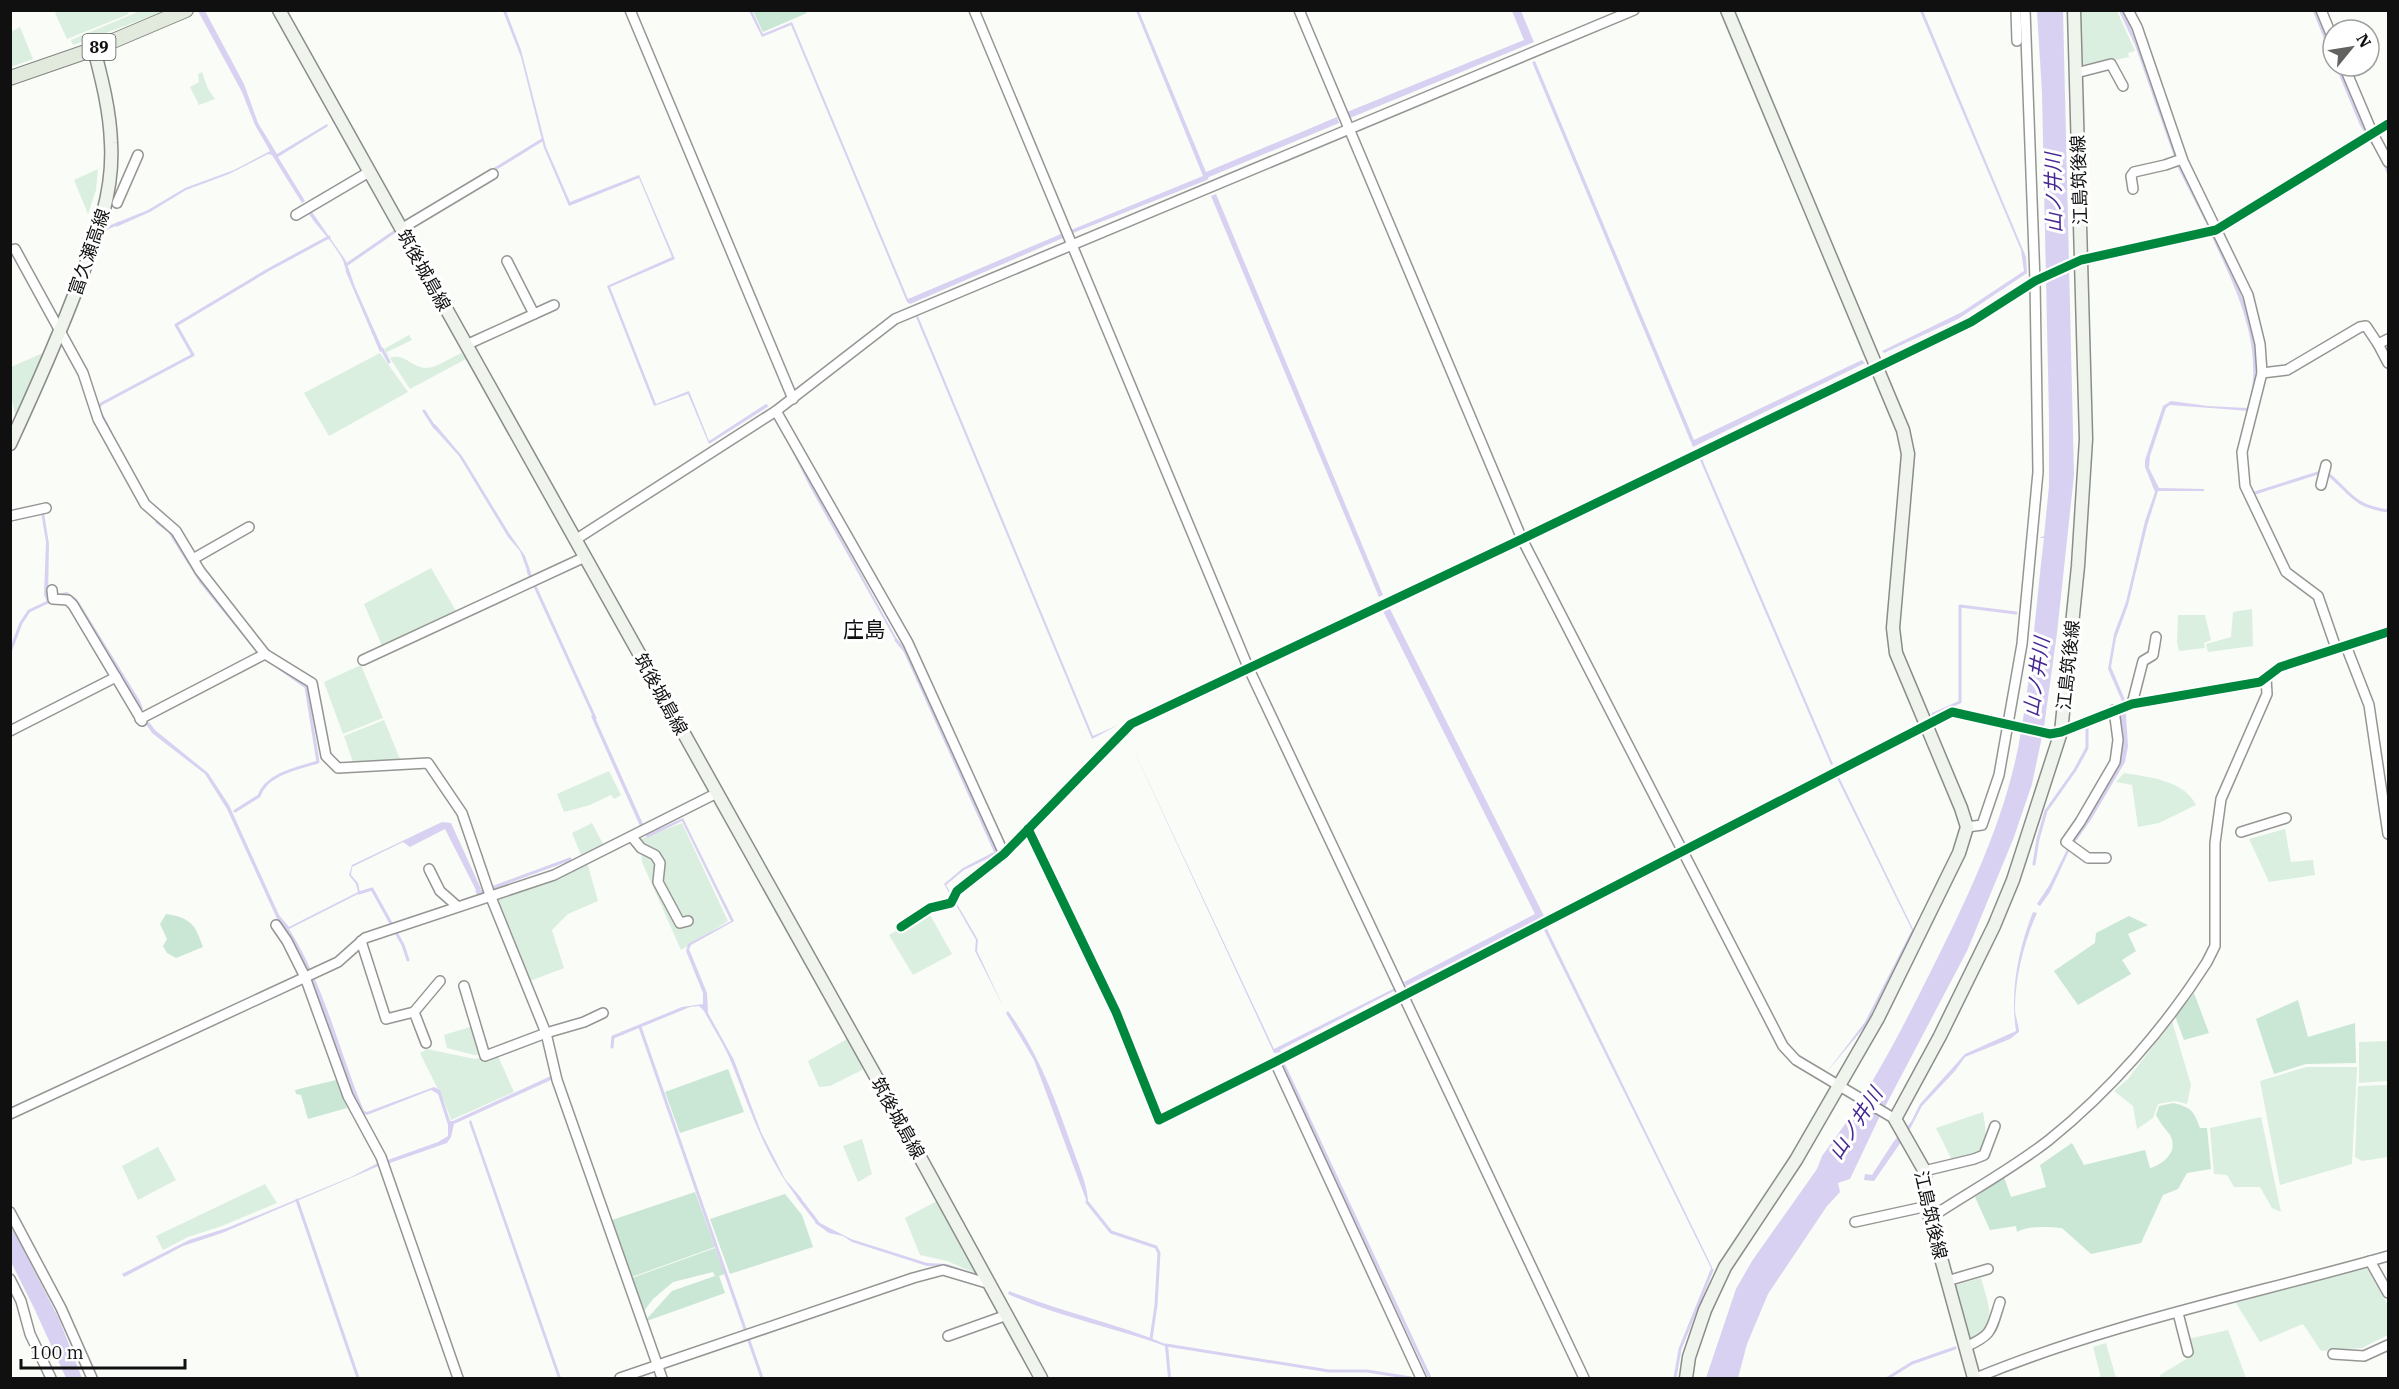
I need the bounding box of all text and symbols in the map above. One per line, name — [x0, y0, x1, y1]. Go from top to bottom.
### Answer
north arrow — [2321, 18, 2381, 78]
text: N — [2352, 30, 2376, 51]
road number: 89 — [82, 34, 116, 60]
street label: 江島筑後線 — [2066, 135, 2092, 225]
water label: 山ノ井川 — [2039, 151, 2067, 233]
street label: 富久瀬高線 — [63, 206, 115, 298]
street label: 筑後城島線 — [392, 225, 456, 315]
district label: 庄島 — [843, 615, 885, 643]
street label: 江島筑後線 — [2052, 619, 2084, 711]
water label: 山ノ井川 — [2017, 634, 2055, 718]
street label: 筑後城島線 — [629, 649, 693, 739]
street label: 筑後城島線 — [866, 1073, 930, 1163]
water label: 山ノ井川 — [1822, 1080, 1889, 1164]
street label: 江島筑後線 — [1910, 1169, 1952, 1261]
scale bar — [21, 1332, 184, 1370]
text: 100 m — [30, 1341, 84, 1364]

